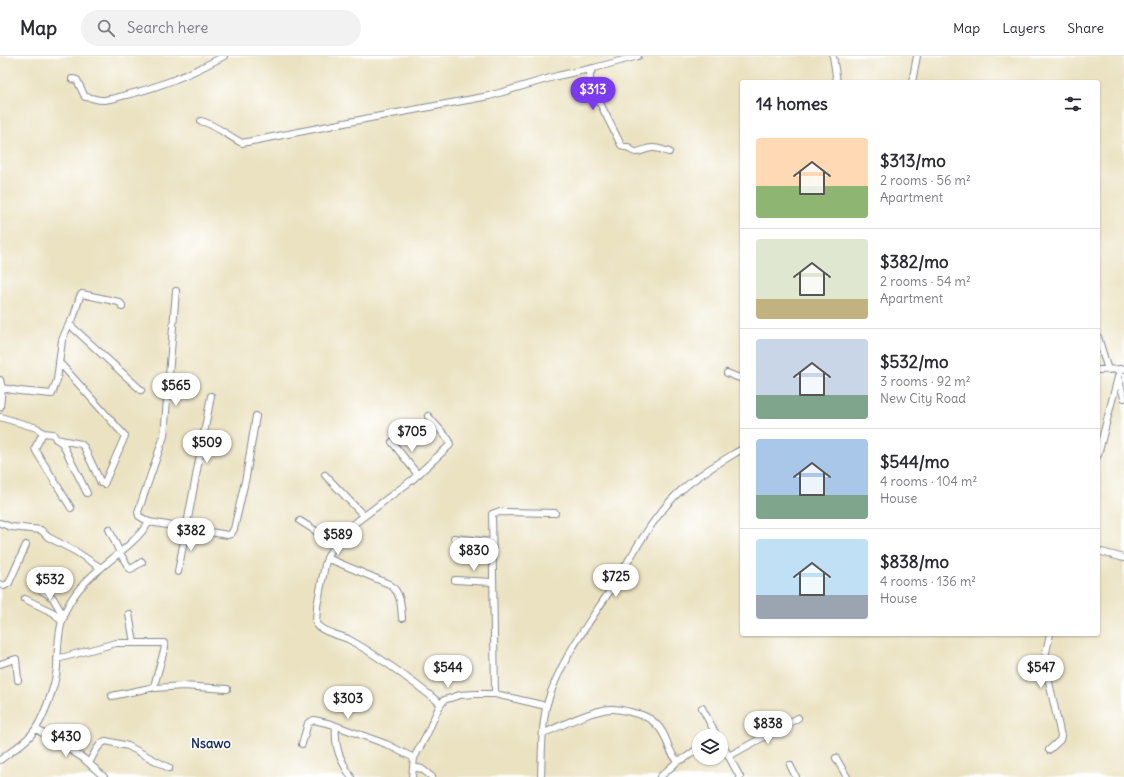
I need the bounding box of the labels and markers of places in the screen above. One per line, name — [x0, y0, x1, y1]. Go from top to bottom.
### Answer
pin: $313 — [569, 77, 617, 111]
pin: $565 — [152, 373, 200, 407]
pin: $705 — [388, 419, 436, 453]
pin: $509 — [183, 430, 231, 464]
pin: $382 — [167, 518, 215, 552]
pin: $589 — [314, 522, 362, 556]
pin: $830 — [450, 538, 498, 572]
pin: $725 — [592, 564, 640, 598]
pin: $532 — [26, 567, 74, 601]
pin: $544 — [424, 655, 472, 689]
pin: $547 — [1017, 655, 1065, 689]
pin: $303 — [324, 686, 372, 720]
pin: $838 — [744, 711, 792, 745]
pin: $430 — [42, 724, 90, 758]

